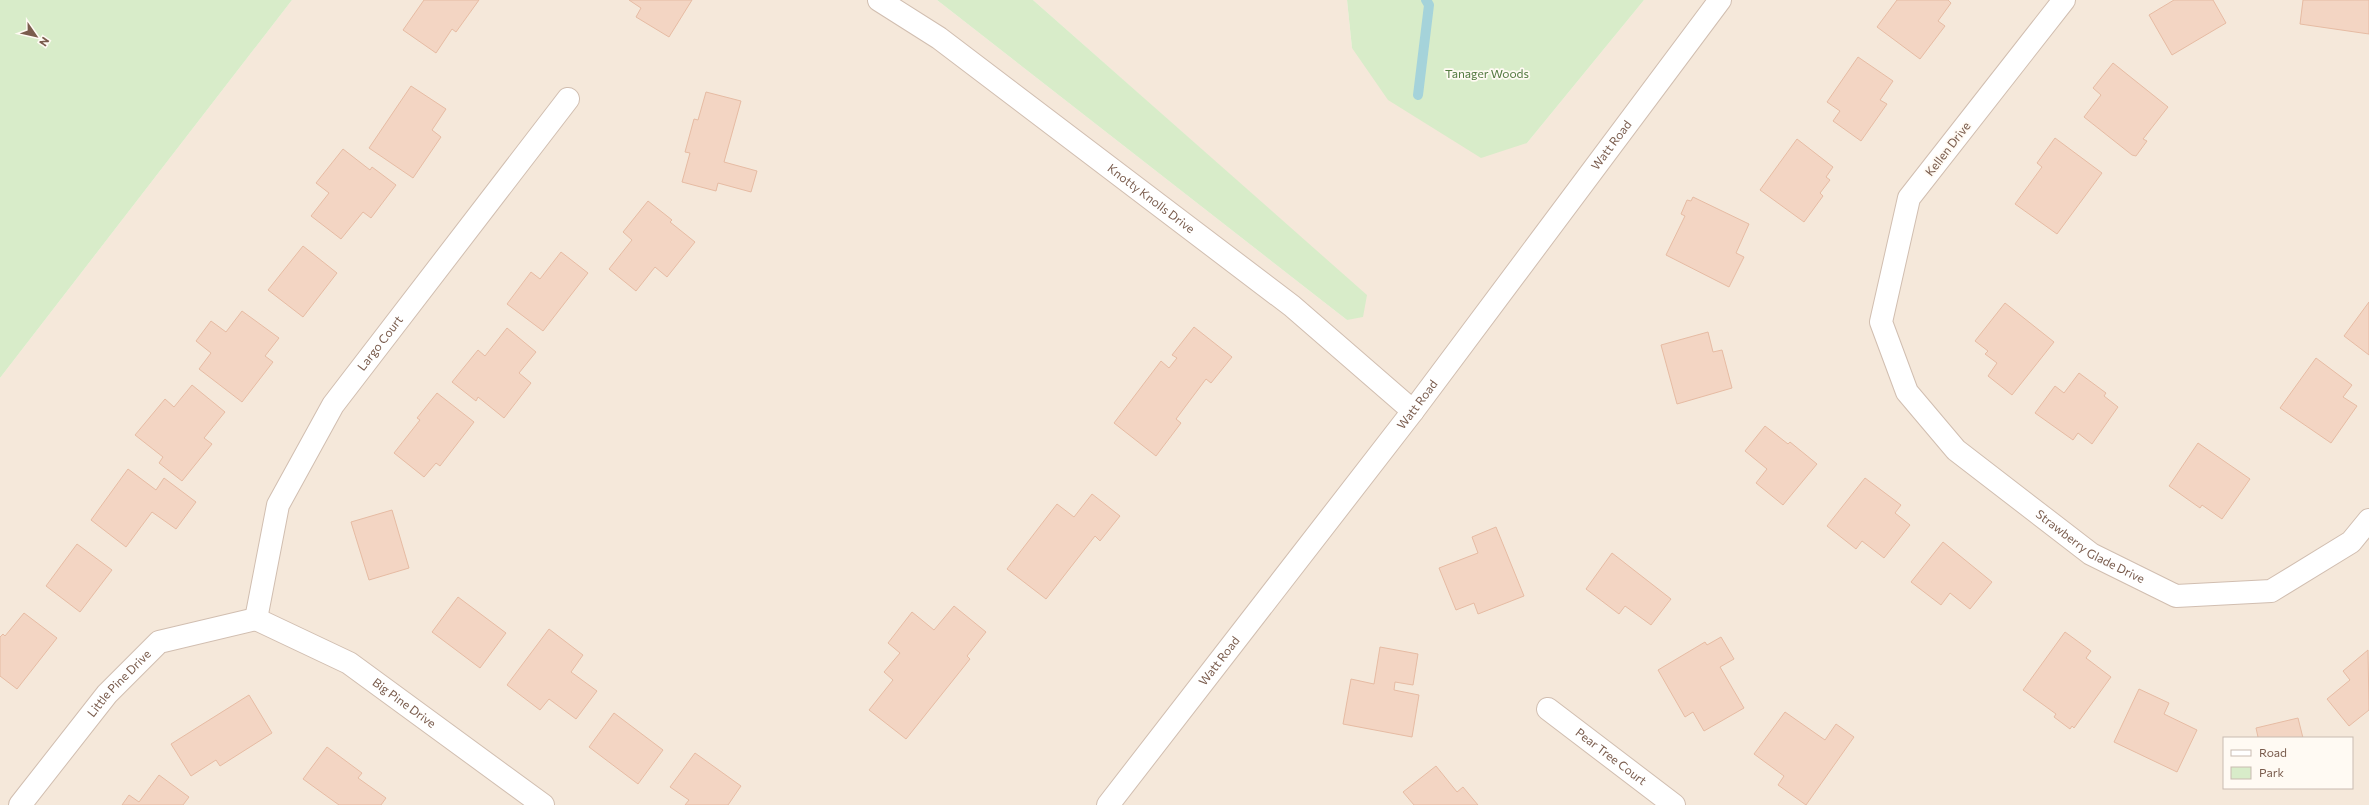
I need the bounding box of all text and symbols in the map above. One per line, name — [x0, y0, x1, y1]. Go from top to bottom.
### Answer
north arrow — [16, 16, 56, 56]
text: N — [37, 35, 52, 49]
park label: Tanager Woods — [1445, 66, 1529, 80]
street label: Watt Road — [1588, 117, 1634, 172]
street label: Kellen Drive — [1922, 119, 1973, 178]
street label: Knotty Knolls Drive — [1105, 161, 1198, 236]
street label: Largo Court — [354, 312, 405, 373]
street label: Watt Road — [1394, 377, 1440, 432]
street label: Strawberry Glade Drive — [2034, 506, 2147, 585]
street label: Watt Road — [1195, 633, 1242, 688]
street label: Little Pine Drive — [84, 646, 153, 719]
street label: Big Pine Drive — [370, 675, 439, 730]
street label: Pear Tree Court — [1573, 725, 1650, 788]
legend — [2223, 737, 2353, 789]
text: Road — [2259, 745, 2287, 759]
text: Park — [2259, 765, 2285, 779]

